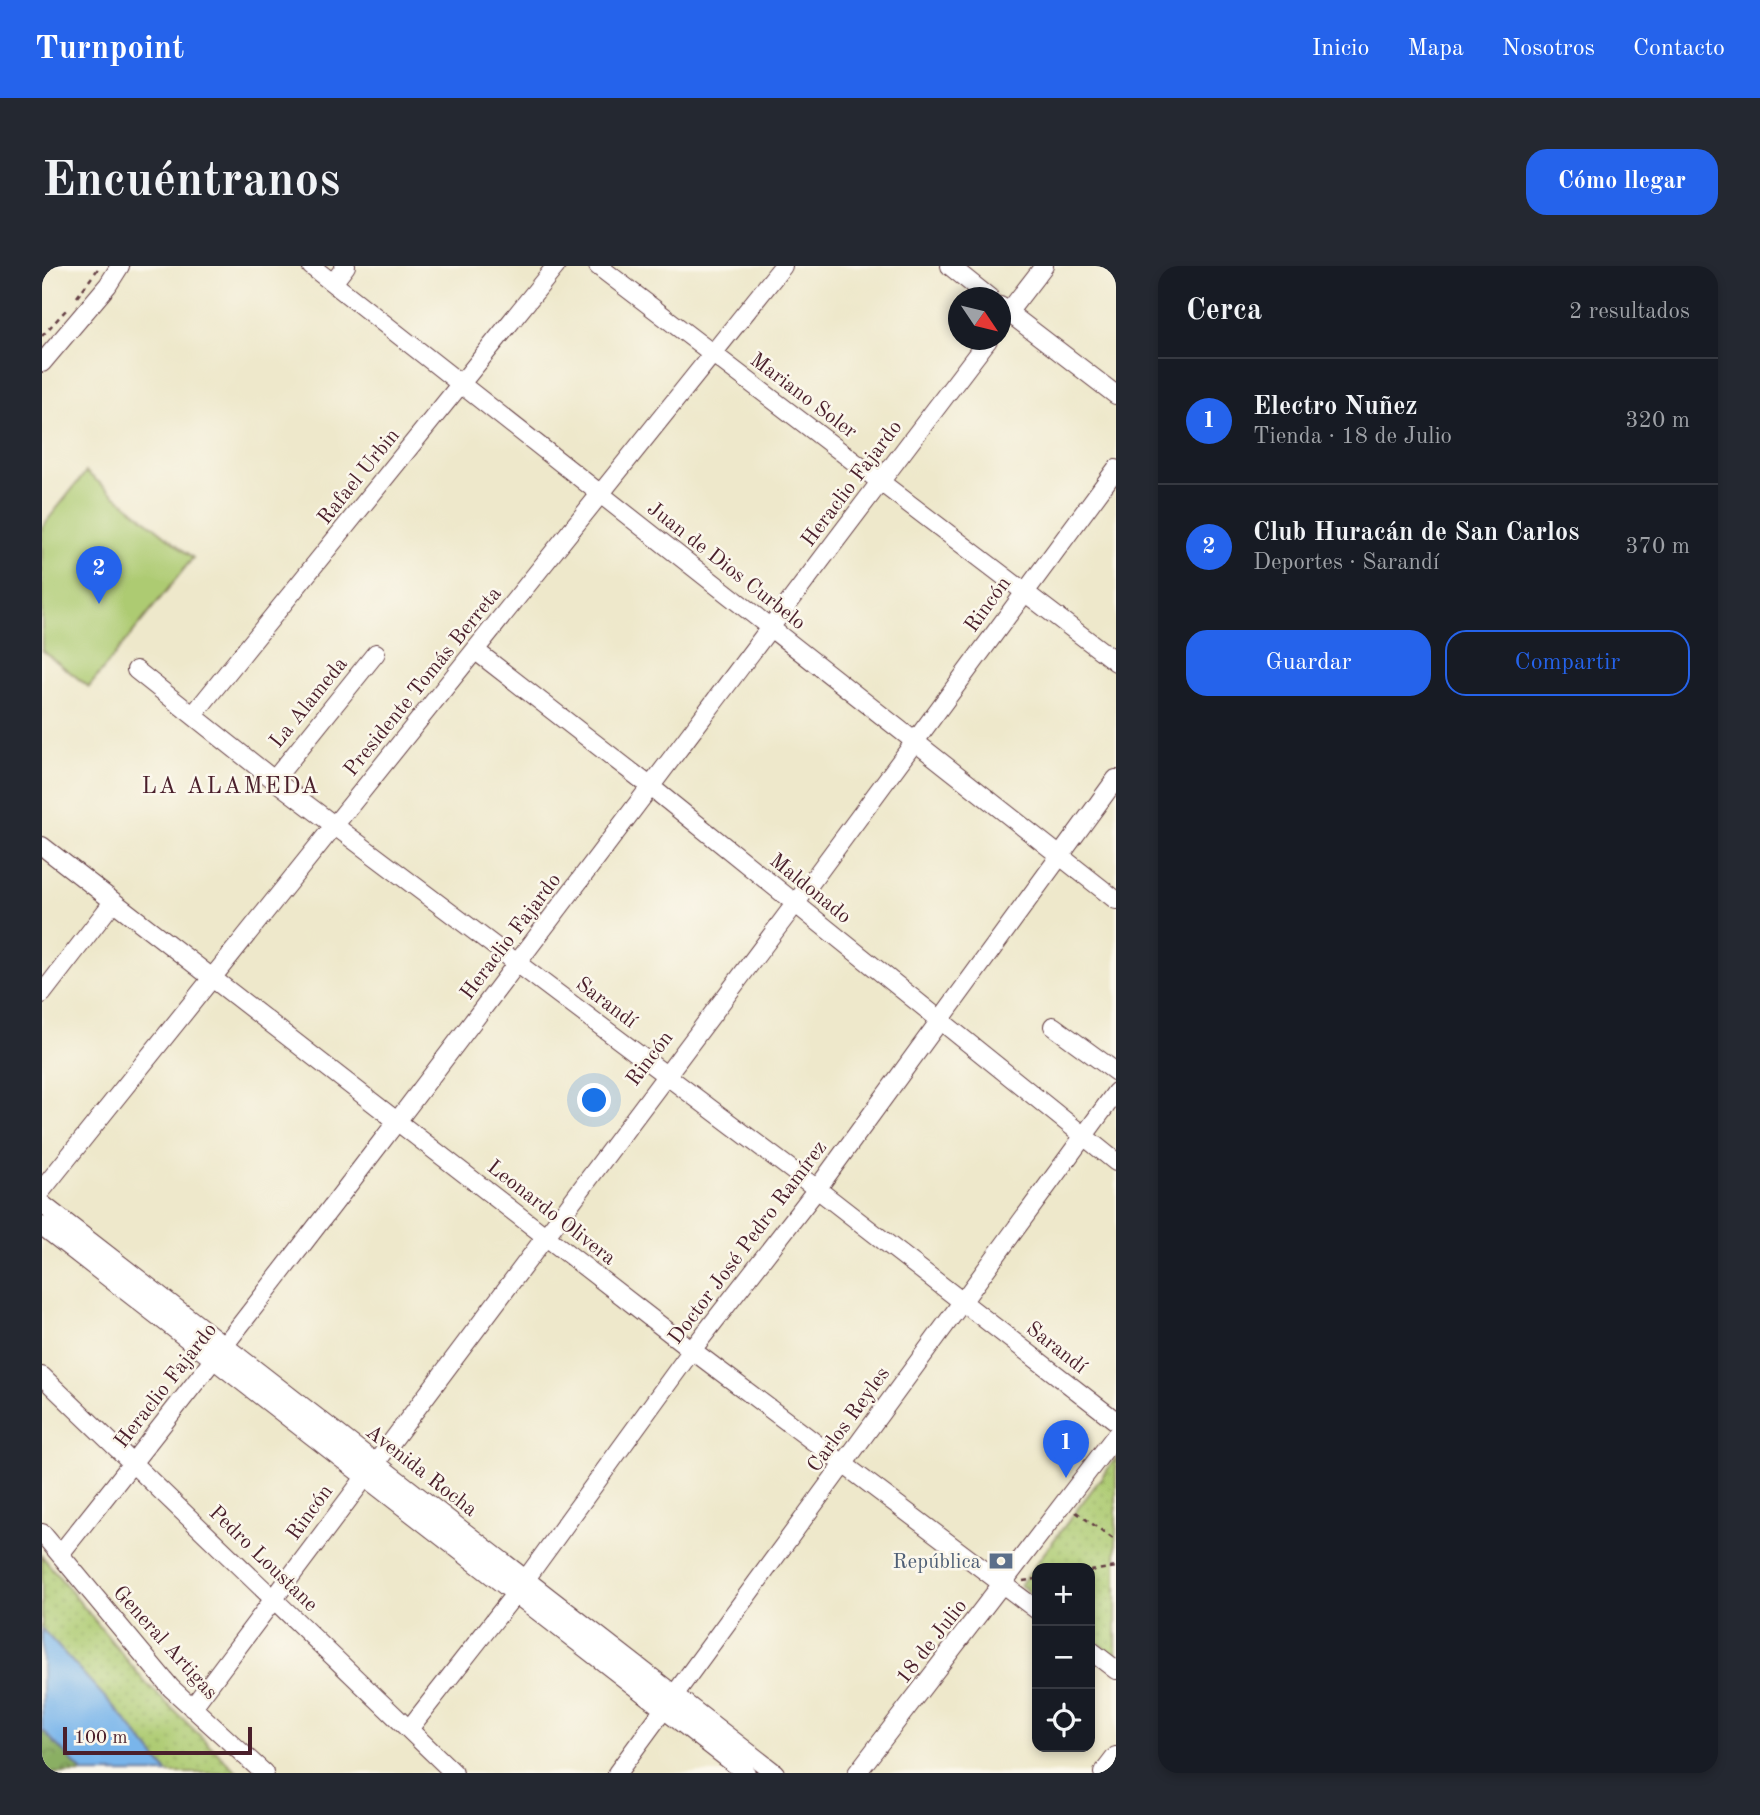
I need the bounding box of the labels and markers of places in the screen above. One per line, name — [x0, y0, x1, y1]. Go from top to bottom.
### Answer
pin: 2 — [76, 546, 122, 604]
pin: 1 — [1043, 1420, 1089, 1478]
bank icon: República — [987, 1547, 1015, 1575]
place label: República — [893, 1552, 981, 1573]

